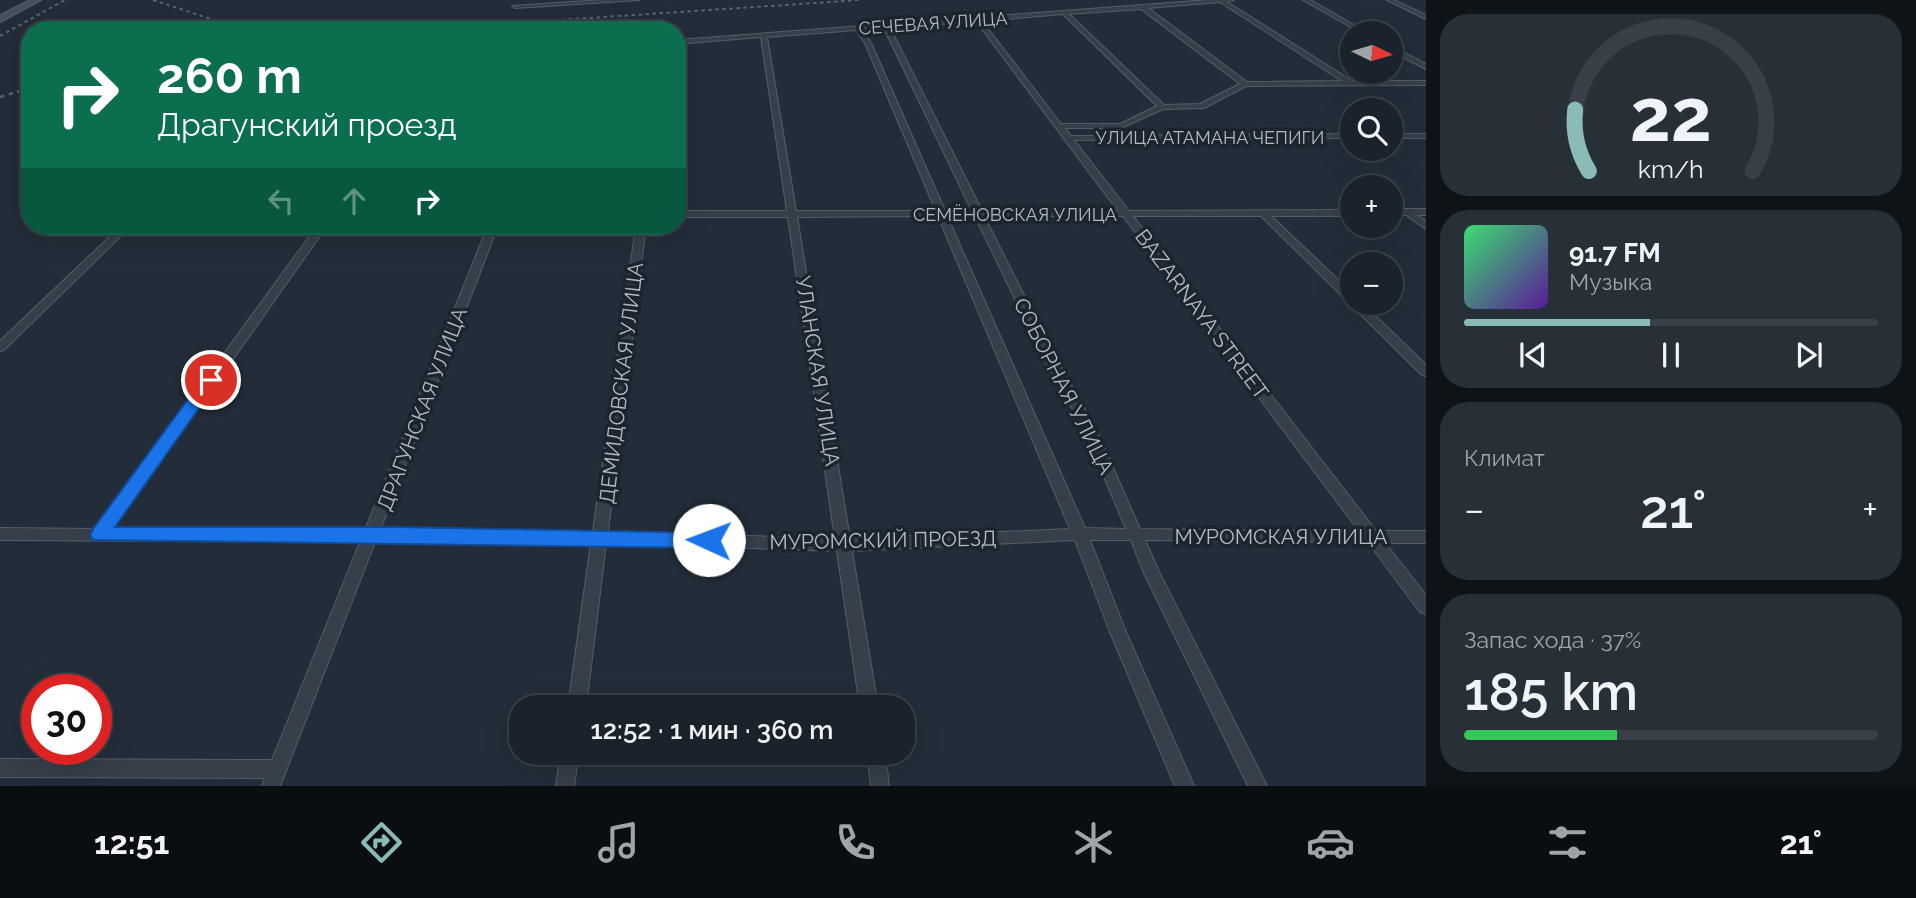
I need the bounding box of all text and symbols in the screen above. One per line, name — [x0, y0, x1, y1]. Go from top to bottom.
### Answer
street label: СЕЧЕВАЯ УЛИЦА — [858, 7, 1008, 39]
north arrow — [1340, 21, 1404, 84]
map controls — [1340, 21, 1403, 315]
text: 260 m — [157, 47, 302, 104]
icon: right — [42, 49, 133, 140]
text: 22 — [1630, 73, 1712, 158]
button: search — [1340, 98, 1403, 161]
text: Драгунский проезд — [157, 106, 456, 143]
street label: УЛИЦА АТАМАНА ЧЕПИГИ — [1095, 127, 1325, 148]
text: km/h — [1638, 154, 1704, 184]
button: + — [1340, 175, 1403, 238]
icon: left — [262, 182, 300, 220]
icon: ahead — [335, 182, 373, 220]
icon: right — [408, 182, 446, 220]
street label: СЕМЁНОВСКАЯ УЛИЦА — [913, 204, 1117, 225]
street label: BAZARNAYA STREET — [1130, 224, 1274, 404]
text: 91.7 FM — [1569, 238, 1661, 268]
button: − — [1340, 252, 1403, 315]
street label: ДЕМИДОВСКАЯ УЛИЦА — [594, 261, 648, 505]
text: Музыка — [1569, 268, 1652, 295]
street label: УЛАНСКАЯ УЛИЦА — [791, 274, 845, 468]
street label: СОБОРНАЯ УЛИЦА — [1009, 294, 1119, 478]
street label: ДРАГУНСКАЯ УЛИЦА — [372, 304, 472, 514]
icon: previous — [1514, 336, 1552, 374]
icon: pause — [1652, 336, 1690, 374]
icon: next — [1790, 336, 1828, 374]
pin — [181, 350, 241, 410]
icon: arrive — [192, 361, 230, 399]
text: Климат — [1464, 444, 1545, 471]
text: 21° — [1640, 479, 1707, 540]
text: − — [1464, 487, 1484, 532]
text: + — [1862, 487, 1878, 532]
position arrow — [672, 503, 746, 577]
street label: МУРОМСКАЯ УЛИЦА — [1174, 524, 1388, 549]
street label: МУРОМСКИЙ ПРОЕЗД — [769, 526, 997, 554]
text: Запас хода · 37% — [1464, 626, 1641, 653]
text: 185 km — [1464, 661, 1638, 722]
speed limit sign: 30 — [21, 674, 112, 765]
text: 12:52 · 1 мин · 360 m — [591, 715, 833, 745]
icon: directions — [357, 818, 406, 867]
icon: music — [594, 818, 643, 867]
icon: phone — [831, 818, 880, 867]
icon: climate — [1069, 818, 1118, 867]
icon: car — [1306, 818, 1355, 867]
icon: filters — [1543, 818, 1592, 867]
text: 12:51 — [94, 824, 169, 861]
text: 21° — [1780, 824, 1822, 861]

